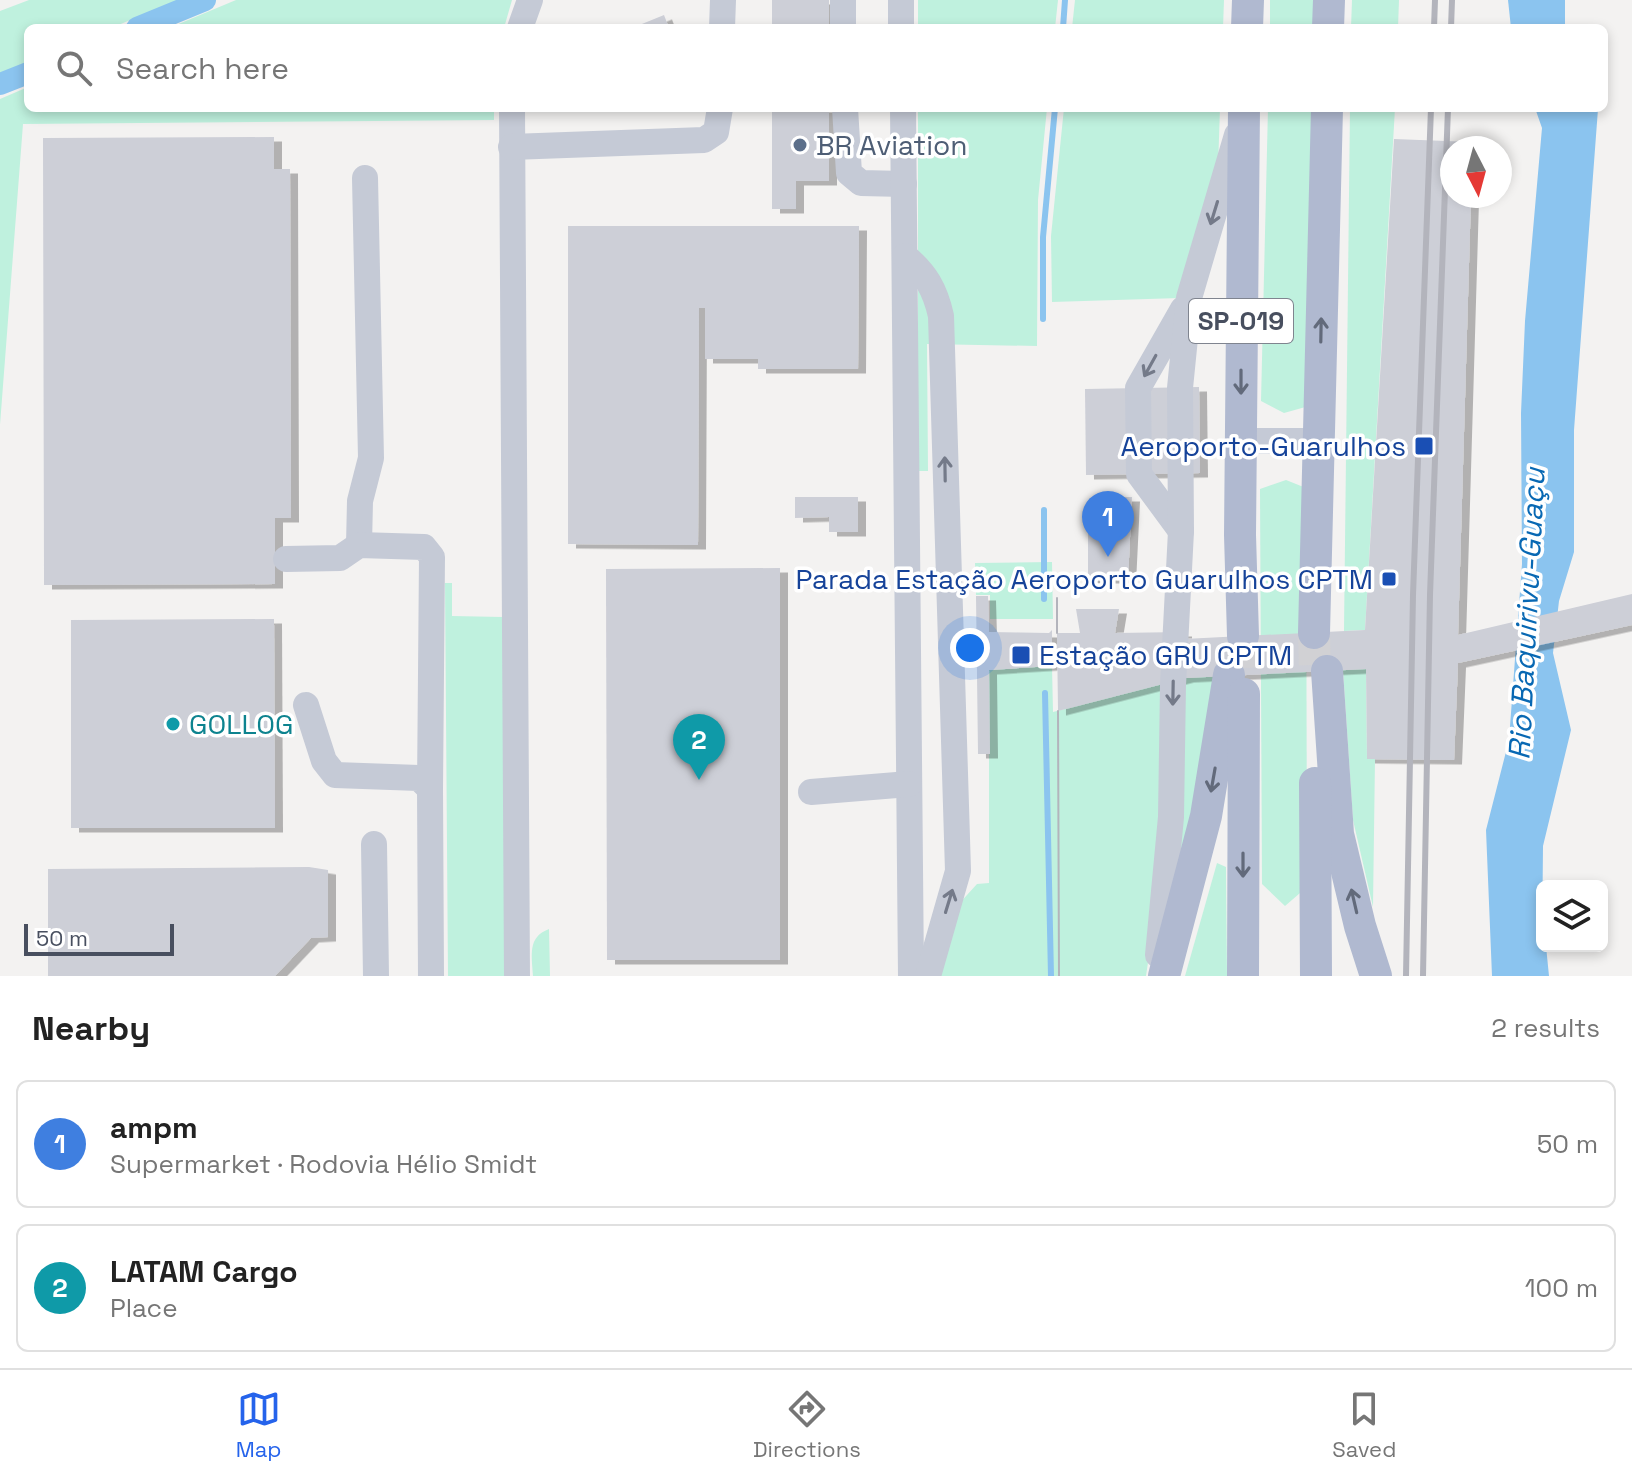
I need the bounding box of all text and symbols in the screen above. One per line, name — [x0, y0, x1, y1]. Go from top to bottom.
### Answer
search box — [24, 24, 1608, 112]
icon: search — [52, 46, 96, 90]
text: Search here — [116, 49, 289, 88]
place label: BR Aviation — [816, 127, 968, 163]
marker: BR Aviation — [791, 136, 809, 154]
north arrow — [1440, 136, 1512, 208]
one-way arrow — [1206, 200, 1221, 226]
road number: SP-019 — [1189, 299, 1293, 343]
one-way arrow — [1314, 317, 1329, 344]
one-way arrow — [1142, 354, 1157, 378]
one-way arrow — [1233, 368, 1249, 395]
place label: Aeroporto-Guarulhos — [1121, 428, 1406, 464]
marker: Aeroporto-Guarulhos — [1413, 435, 1435, 457]
one-way arrow — [937, 456, 952, 483]
water label: Rio Baquirivu-Guaçu — [1499, 465, 1554, 761]
pin: 1 — [1082, 491, 1134, 557]
place label: Parada Estação Aeroporto Guarulhos CPTM — [795, 561, 1373, 597]
marker: Parada Estação Aeroporto Guarulhos CPTM — [1380, 570, 1398, 588]
your location — [950, 628, 990, 668]
place label: Estação GRU CPTM — [1039, 637, 1292, 673]
marker: Estação GRU CPTM — [1010, 644, 1032, 666]
one-way arrow — [1165, 679, 1181, 706]
place label: GOLLOG — [189, 706, 293, 742]
pin: 2 — [673, 714, 725, 780]
marker: GOLLOG — [164, 715, 182, 733]
one-way arrow — [1204, 767, 1219, 792]
one-way arrow — [1235, 851, 1251, 878]
map controls — [1536, 880, 1608, 952]
button: layers — [1536, 880, 1608, 952]
one-way arrow — [943, 889, 958, 914]
one-way arrow — [1346, 889, 1361, 915]
scale bar — [24, 920, 174, 956]
text: 50 m — [36, 924, 88, 952]
text: Nearby — [32, 1007, 150, 1050]
text: 2 results — [1491, 1011, 1600, 1045]
text: ampm — [110, 1108, 198, 1147]
text: 1 — [54, 1127, 66, 1161]
text: 50 m — [1537, 1127, 1598, 1161]
text: Supermarket · Rodovia Hélio Smidt — [110, 1147, 537, 1181]
text: LATAM Cargo — [110, 1252, 298, 1291]
text: 2 — [52, 1271, 68, 1305]
text: 100 m — [1525, 1271, 1598, 1305]
text: Place — [110, 1291, 178, 1325]
tab: Map — [236, 1387, 282, 1463]
tab: Directions — [753, 1387, 861, 1463]
tab: Saved — [1332, 1387, 1396, 1463]

